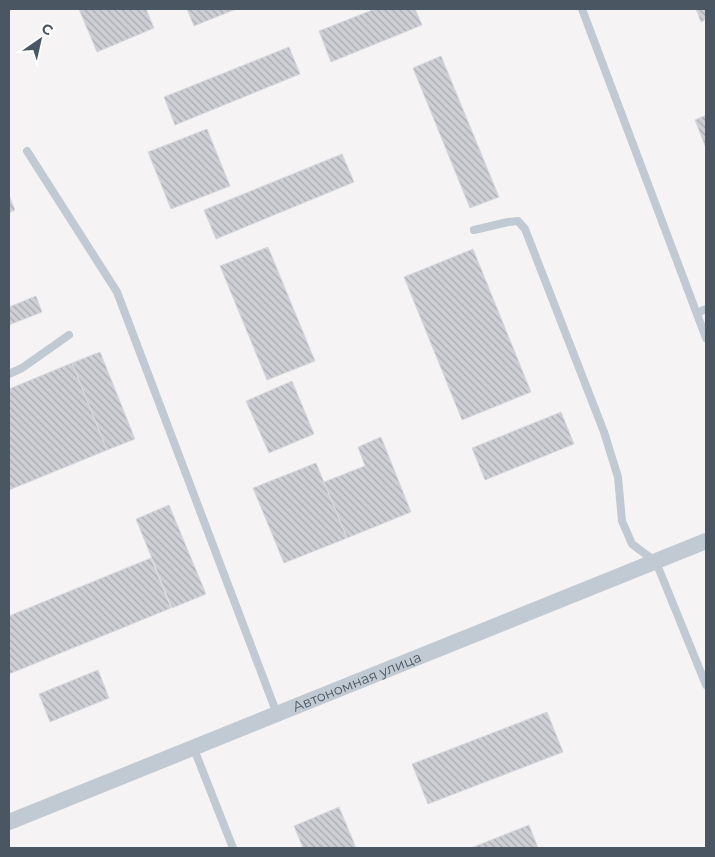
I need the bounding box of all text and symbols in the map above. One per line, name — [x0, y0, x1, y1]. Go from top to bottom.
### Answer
north arrow — [15, 15, 65, 65]
text: С — [38, 19, 57, 40]
street label: Автономная улица — [290, 648, 424, 716]

